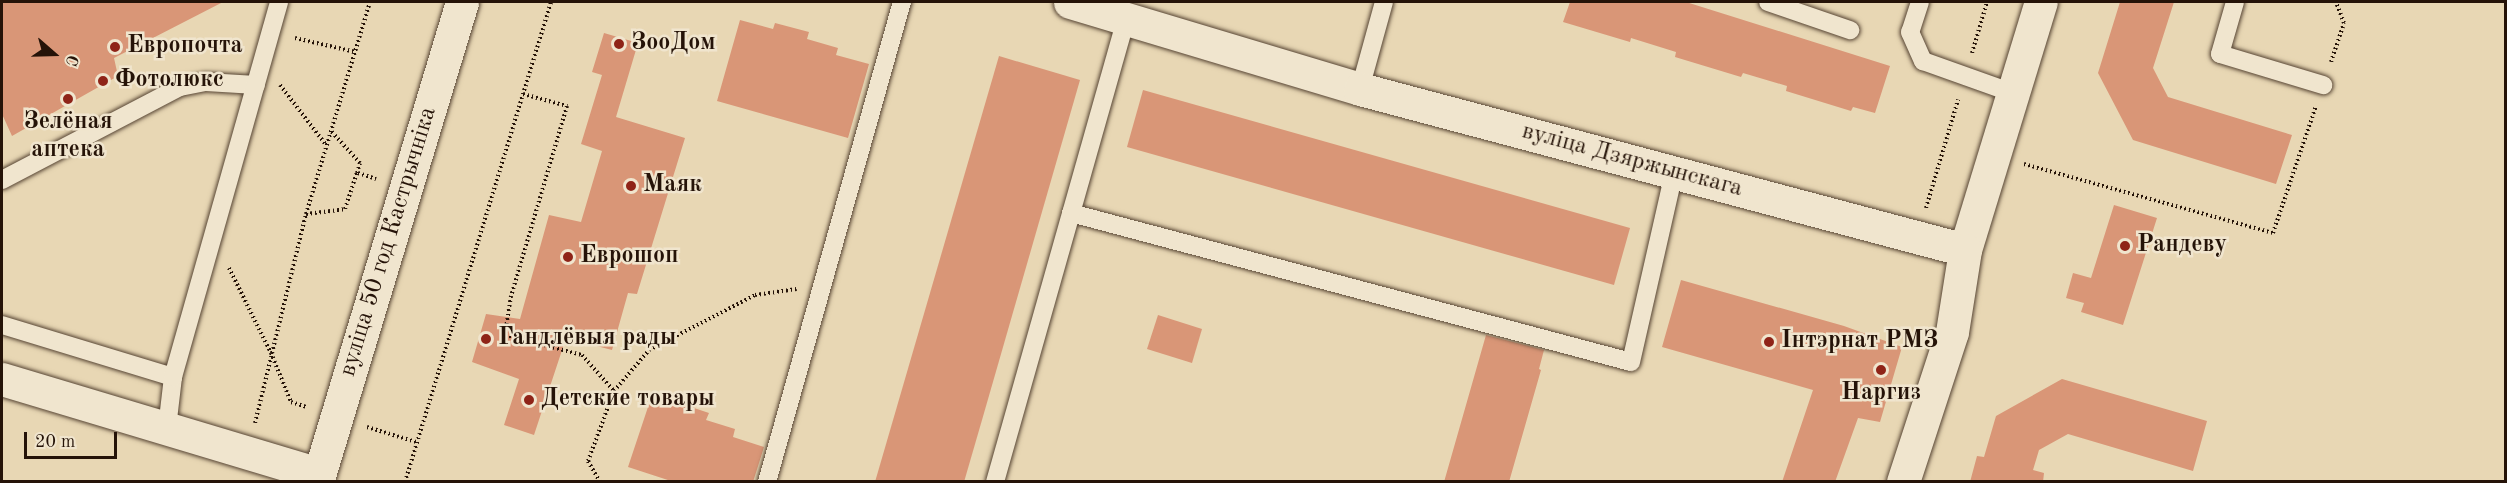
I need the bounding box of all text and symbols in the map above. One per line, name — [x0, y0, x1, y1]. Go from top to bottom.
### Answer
north arrow — [24, 24, 84, 84]
place label: ЗооДом — [631, 30, 716, 58]
place label: Европочта — [127, 33, 243, 61]
marker: ЗооДом — [612, 37, 626, 51]
marker: Европочта — [108, 40, 122, 54]
text: С — [62, 52, 80, 68]
place label: Фотолюкс — [115, 67, 224, 95]
marker: Фотолюкс — [96, 74, 110, 88]
marker: Зелёная аптека — [61, 92, 75, 106]
street label: вуліца 50 год Кастрычніка — [334, 104, 444, 380]
place label: Зелёная аптека — [23, 109, 113, 165]
street label: вуліца Дзяржынскага — [1519, 118, 1745, 204]
place label: Маяк — [643, 172, 702, 200]
marker: Маяк — [624, 179, 638, 193]
place label: Рандеву — [2137, 232, 2227, 260]
marker: Рандеву — [2118, 239, 2132, 253]
place label: Еврошоп — [580, 243, 679, 271]
marker: Еврошоп — [561, 250, 575, 264]
place label: Гандлёвыя рады — [498, 325, 676, 353]
place label: Інтэрнат РМЗ — [1781, 328, 1938, 356]
marker: Гандлёвыя рады — [479, 332, 493, 346]
marker: Інтэрнат РМЗ — [1762, 335, 1776, 349]
marker: Наргиз — [1874, 363, 1888, 377]
place label: Наргиз — [1841, 380, 1921, 408]
place label: Детские товары — [541, 386, 715, 414]
marker: Детские товары — [522, 393, 536, 407]
scale bar — [27, 420, 120, 458]
text: 20 m — [35, 433, 75, 451]

